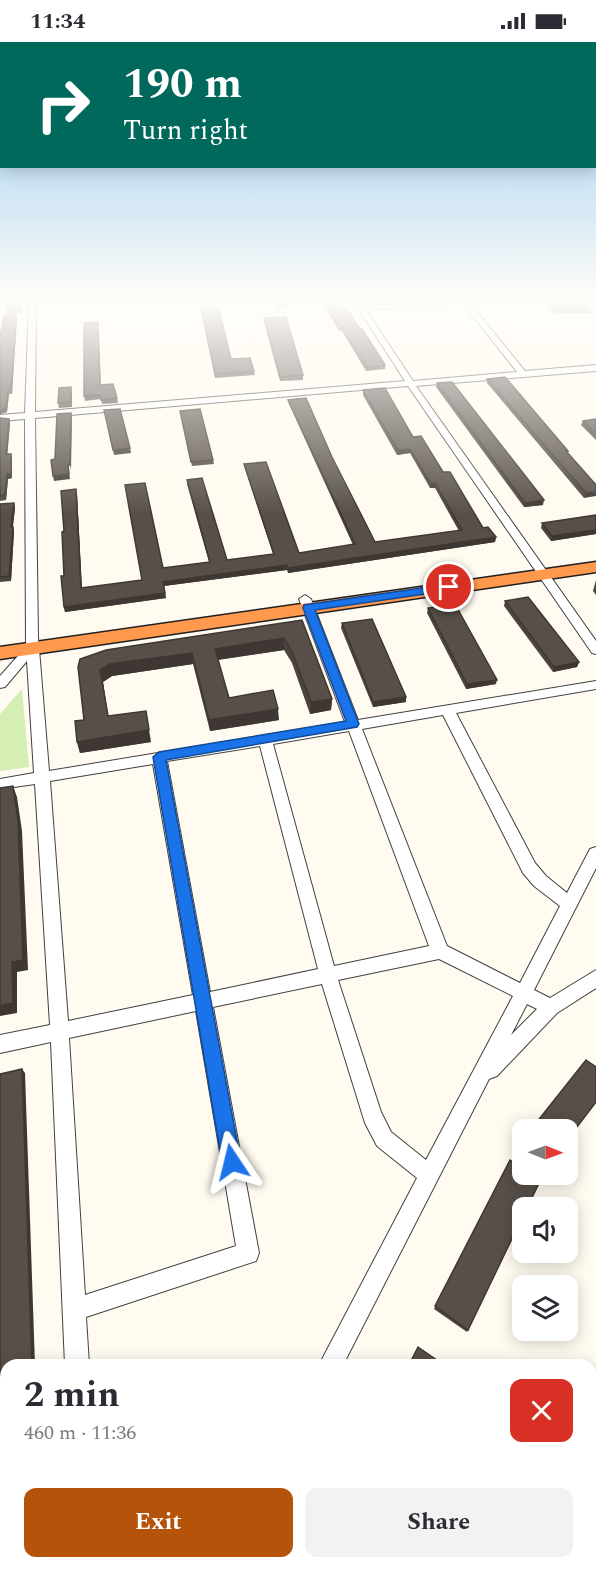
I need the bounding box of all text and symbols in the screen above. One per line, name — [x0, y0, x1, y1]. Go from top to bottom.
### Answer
text: 11:34 — [30, 5, 85, 38]
text: 190 m — [123, 53, 242, 116]
icon: right — [24, 66, 102, 144]
text: Turn right — [123, 110, 248, 152]
pin — [423, 561, 474, 612]
icon: arrive — [432, 570, 465, 603]
north arrow — [512, 1119, 578, 1185]
map controls — [512, 1119, 578, 1341]
position arrow — [200, 1130, 264, 1194]
button: sound — [512, 1197, 578, 1263]
button: layers — [512, 1275, 578, 1341]
text: 2 min — [24, 1368, 120, 1423]
button: close — [510, 1379, 573, 1442]
text: 460 m · 11:36 — [24, 1418, 136, 1448]
button: Exit — [24, 1488, 293, 1557]
button: Share — [305, 1488, 573, 1557]

